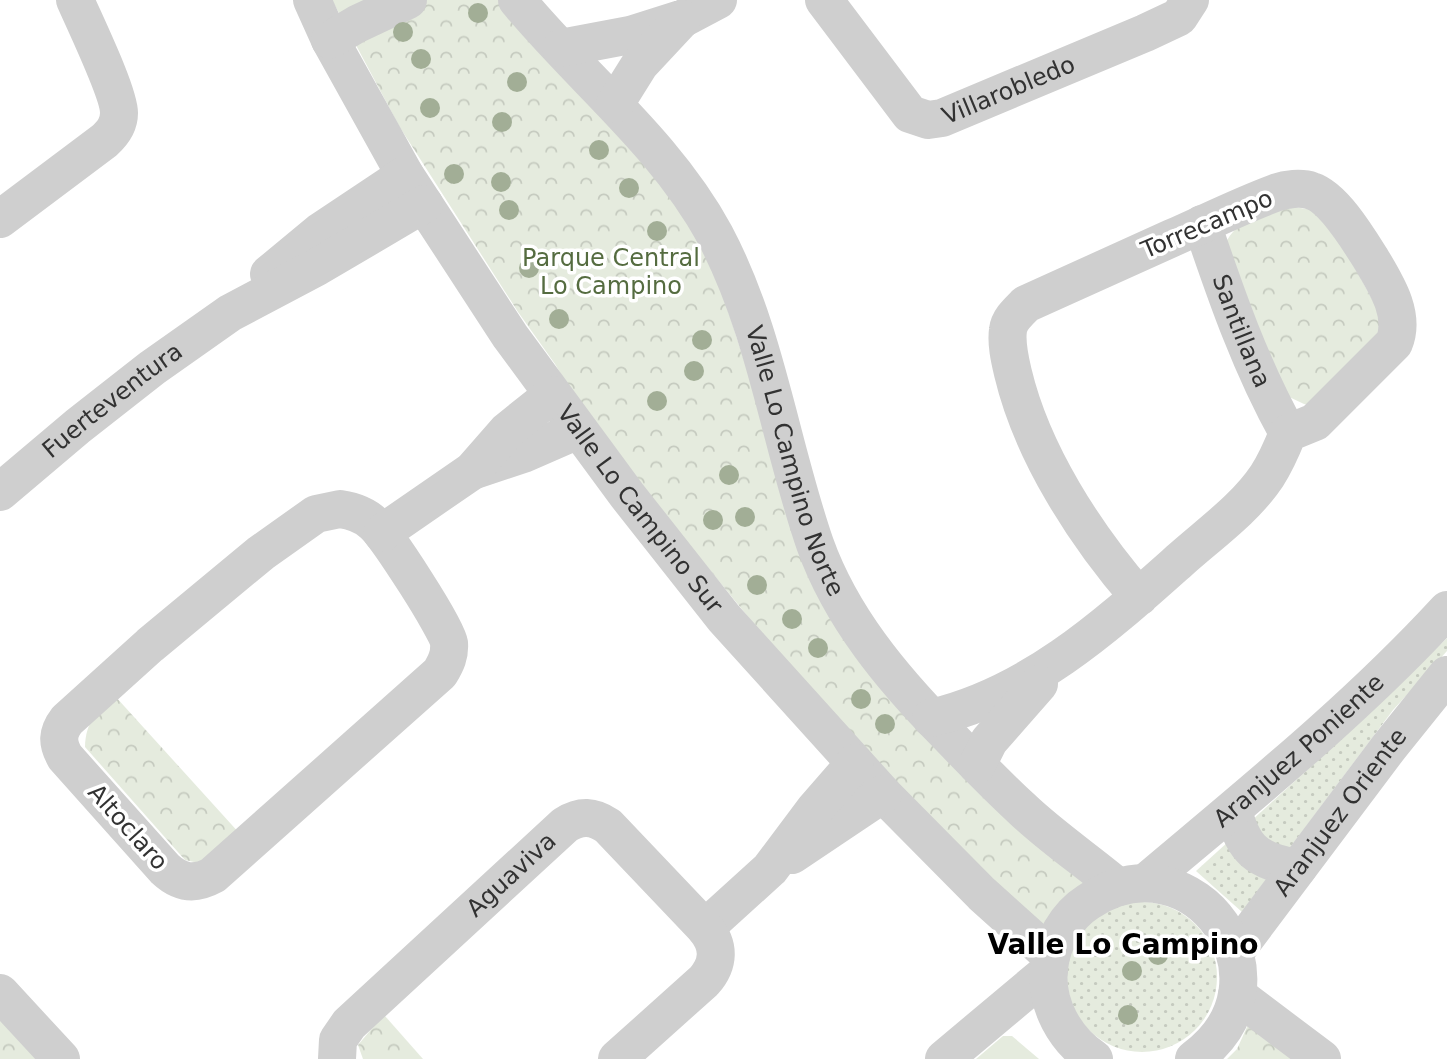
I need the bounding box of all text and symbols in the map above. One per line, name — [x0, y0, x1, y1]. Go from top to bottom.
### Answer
street label: Villarobledo — [938, 50, 1079, 130]
street label: Torrecampo — [1136, 184, 1277, 265]
park label: Parque Central Lo Campino — [522, 244, 700, 300]
street label: Santillana — [1206, 271, 1277, 392]
street label: Valle Lo Campino Norte — [740, 322, 850, 601]
street label: Fuerteventura — [37, 337, 188, 464]
street label: Valle Lo Campino Sur — [551, 399, 729, 619]
street label: Aranjuez Poniente — [1208, 668, 1390, 833]
street label: Aranjuez Oriente — [1268, 723, 1412, 902]
street label: Altoclaro — [82, 778, 174, 876]
street label: Aguaviva — [461, 827, 562, 923]
district label: Valle Lo Campino — [987, 928, 1259, 961]

